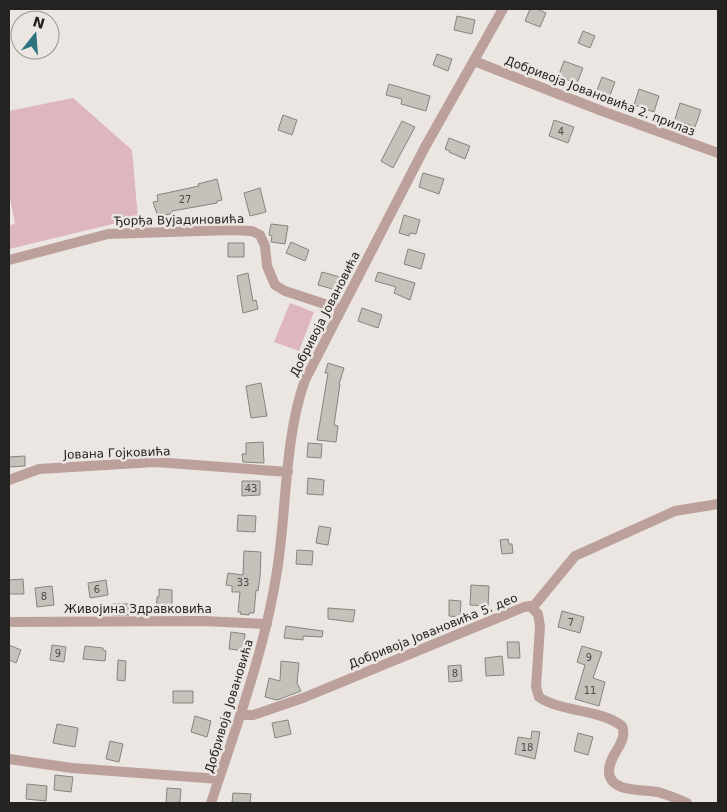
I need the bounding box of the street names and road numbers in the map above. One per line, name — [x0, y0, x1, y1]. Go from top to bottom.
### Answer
street label: Добривоја Јовановића 2. прилаз — [503, 53, 697, 139]
street label: Ђорђа Вујадиновића — [113, 212, 244, 228]
street label: Добривоја Јовановића — [287, 249, 363, 379]
street label: Јована Гојковића — [62, 444, 171, 462]
street label: Добривоја Јовановића 5. део — [346, 591, 520, 671]
street label: Живојина Здравковића — [64, 602, 212, 616]
street label: Добривоја Јовановића — [202, 637, 256, 775]

